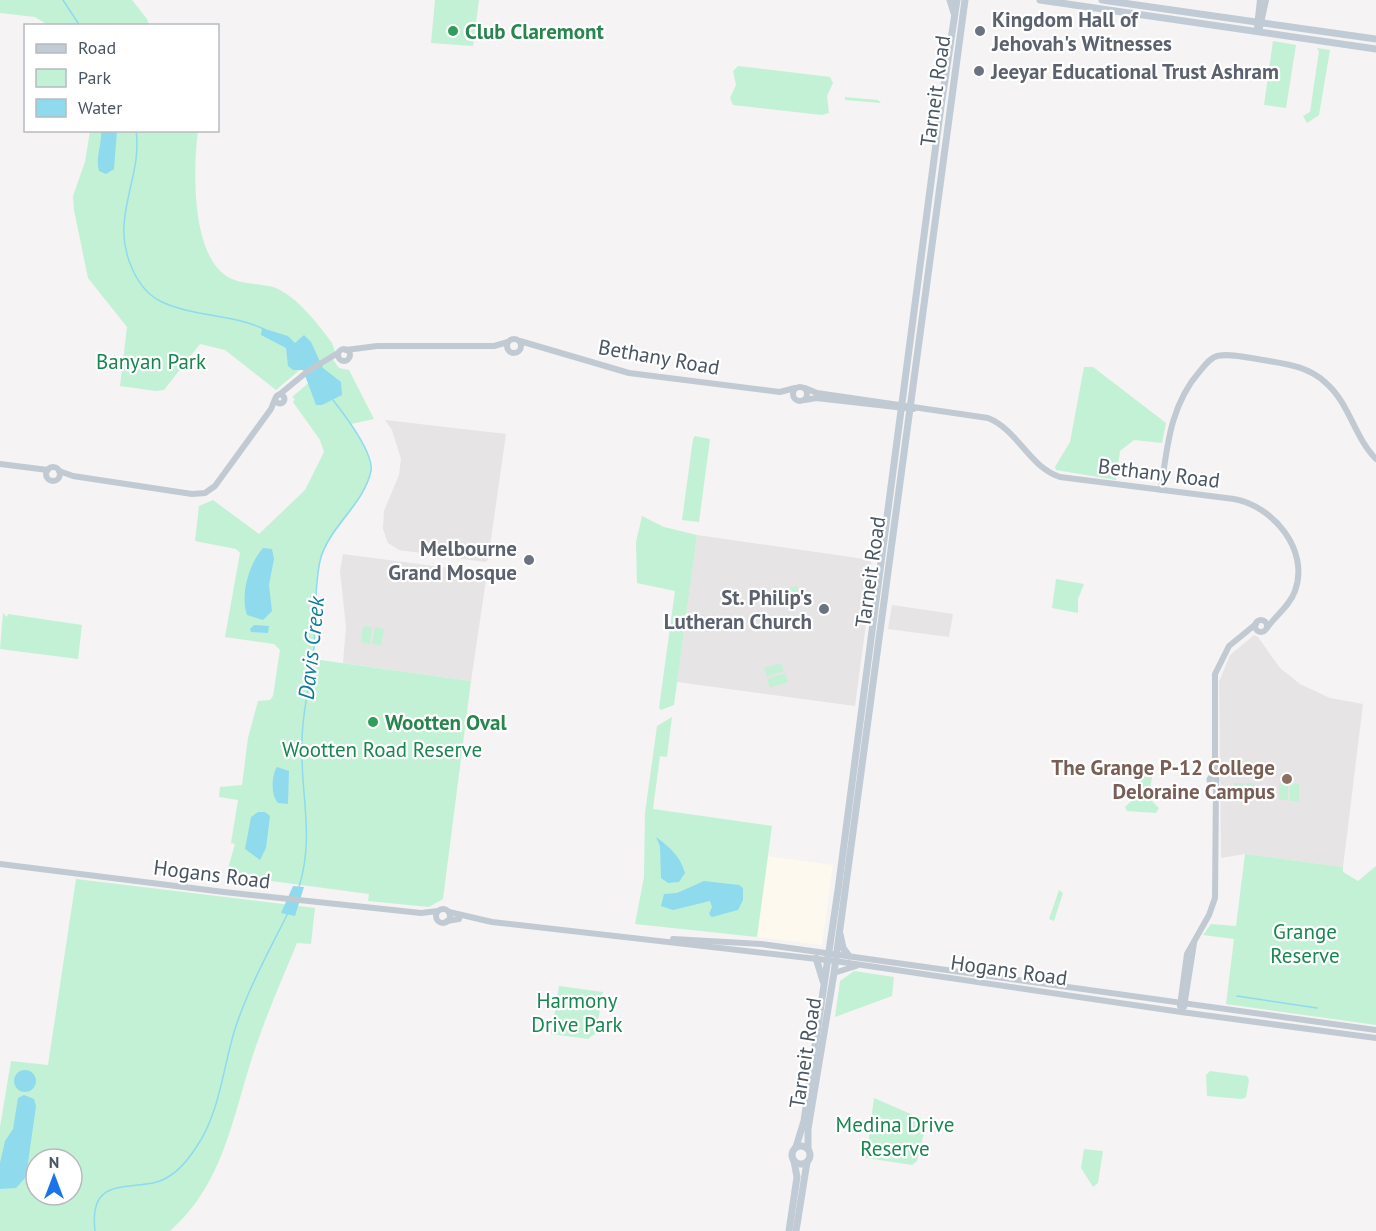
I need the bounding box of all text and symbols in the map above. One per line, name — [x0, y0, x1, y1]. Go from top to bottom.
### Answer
place label: Kingdom Hall of Jehovah's Witnesses — [991, 6, 1172, 57]
place label: Club Claremont — [465, 18, 605, 45]
legend — [24, 24, 219, 132]
marker: Club Claremont — [446, 24, 460, 38]
marker: Kingdom Hall of Jehovah's Witnesses — [973, 24, 987, 38]
street label: Tarneit Road — [914, 34, 956, 148]
text: Road — [78, 36, 116, 59]
place label: Jeeyar Educational Trust Ashram — [990, 58, 1279, 85]
marker: Jeeyar Educational Trust Ashram — [972, 64, 986, 78]
text: Park — [78, 66, 111, 89]
text: Water — [78, 96, 122, 119]
street label: Bethany Road — [596, 333, 722, 381]
park label: Banyan Park — [96, 348, 206, 375]
street label: Bethany Road — [1097, 452, 1221, 494]
street label: Tarneit Road — [849, 515, 891, 629]
place label: Melbourne Grand Mosque — [388, 535, 517, 586]
marker: Melbourne Grand Mosque — [522, 553, 536, 567]
place label: St. Philip's Lutheran Church — [664, 584, 812, 635]
water label: Davis Creek — [292, 594, 330, 701]
marker: St. Philip's Lutheran Church — [817, 602, 831, 616]
place label: Wootten Oval — [385, 709, 507, 736]
marker: Wootten Oval — [366, 715, 380, 729]
park label: Wootten Road Reserve — [282, 736, 482, 763]
place label: The Grange P-12 College Deloraine Campus — [1051, 754, 1275, 805]
marker: The Grange P-12 College Deloraine Campus — [1280, 772, 1294, 786]
street label: Hogans Road — [152, 853, 272, 895]
park label: Grange Reserve — [1270, 918, 1340, 969]
street label: Hogans Road — [949, 948, 1069, 992]
park label: Harmony Drive Park — [531, 987, 623, 1038]
street label: Tarneit Road — [783, 996, 827, 1110]
park label: Medina Drive Reserve — [836, 1111, 954, 1162]
north arrow — [24, 1147, 84, 1207]
text: N — [49, 1152, 59, 1172]

